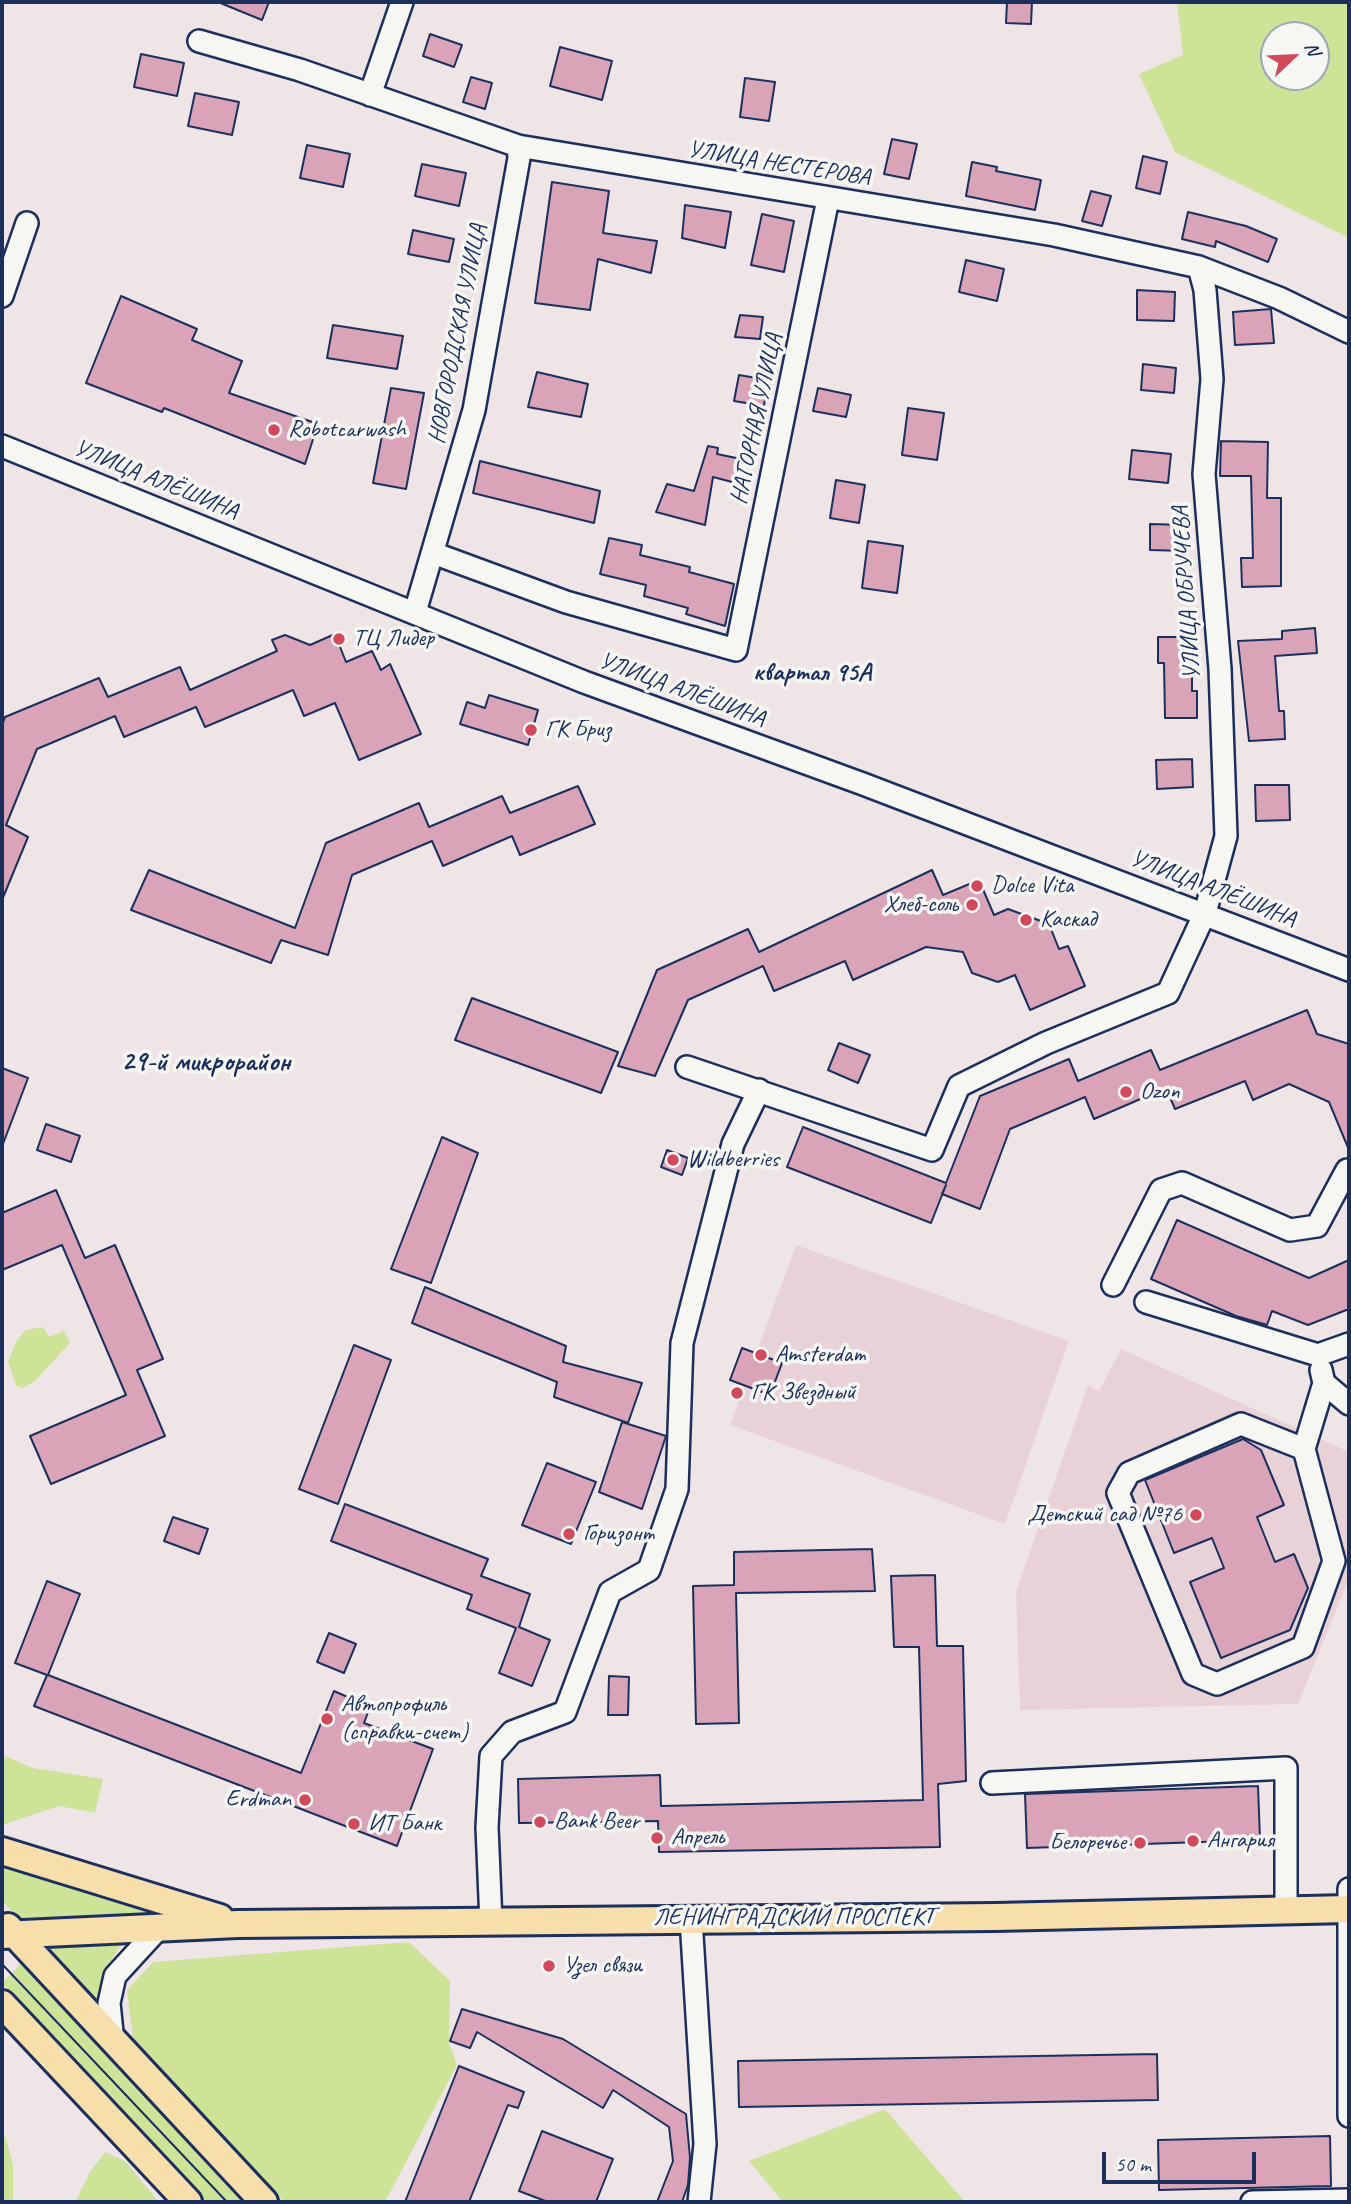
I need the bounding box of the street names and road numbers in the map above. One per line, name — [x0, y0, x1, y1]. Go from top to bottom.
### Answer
street label: УЛИЦА НЕСТЕРОВА — [686, 135, 872, 193]
street label: НОВГОРОДСКАЯ УЛИЦА — [423, 222, 493, 446]
street label: НАГОРНАЯ УЛИЦА — [725, 331, 789, 507]
street label: УЛИЦА АЛЁШИНА — [70, 434, 242, 526]
street label: УЛИЦА ОБРУЧЕВА — [1167, 505, 1207, 681]
street label: УЛИЦА АЛЁШИНА — [595, 647, 769, 733]
street label: УЛИЦА АЛЁШИНА — [1126, 844, 1300, 934]
street label: ЛЕНИНГРАДСКИЙ ПРОСПЕКТ — [653, 1904, 935, 1932]

